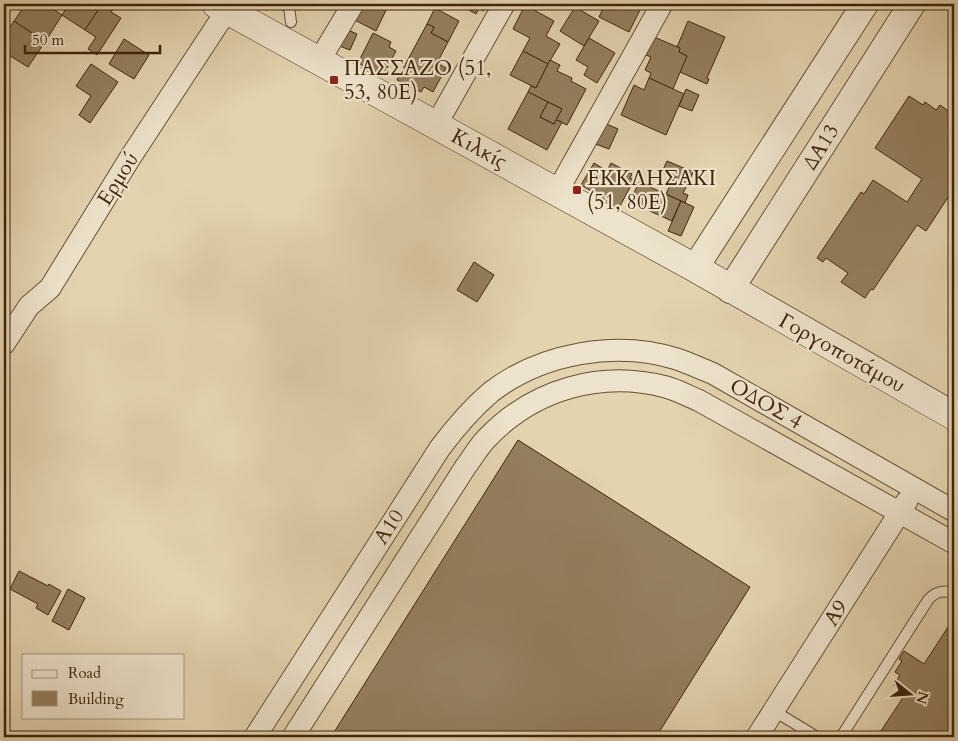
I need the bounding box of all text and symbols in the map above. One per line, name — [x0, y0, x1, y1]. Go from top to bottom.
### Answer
scale bar — [25, 22, 160, 54]
text: 50 m — [32, 30, 64, 50]
place label: ΠΑΣΣΑΖΟ (51, 53, 80Ε) — [344, 54, 491, 107]
marker: ΠΑΣΣΑΖΟ (51, 53, 80Ε) — [328, 74, 340, 86]
street label: ΔΑ13 — [796, 119, 846, 175]
street label: Κιλκίς — [446, 122, 512, 176]
street label: Ερμού — [90, 147, 146, 211]
place label: ΕΚΚΛΗΣΑΚΙ (51, 80Ε) — [587, 164, 716, 217]
marker: ΕΚΚΛΗΣΑΚΙ (51, 80Ε) — [571, 184, 583, 196]
street label: Γοργοποτάμου — [774, 306, 910, 400]
street label: ΟΔΟΣ 4 — [724, 372, 808, 437]
street label: Α10 — [367, 504, 411, 550]
street label: Α9 — [817, 594, 855, 632]
legend — [22, 654, 185, 718]
text: Road — [68, 663, 101, 683]
north arrow — [886, 668, 936, 718]
text: Building — [68, 689, 124, 709]
text: N — [911, 689, 933, 706]

